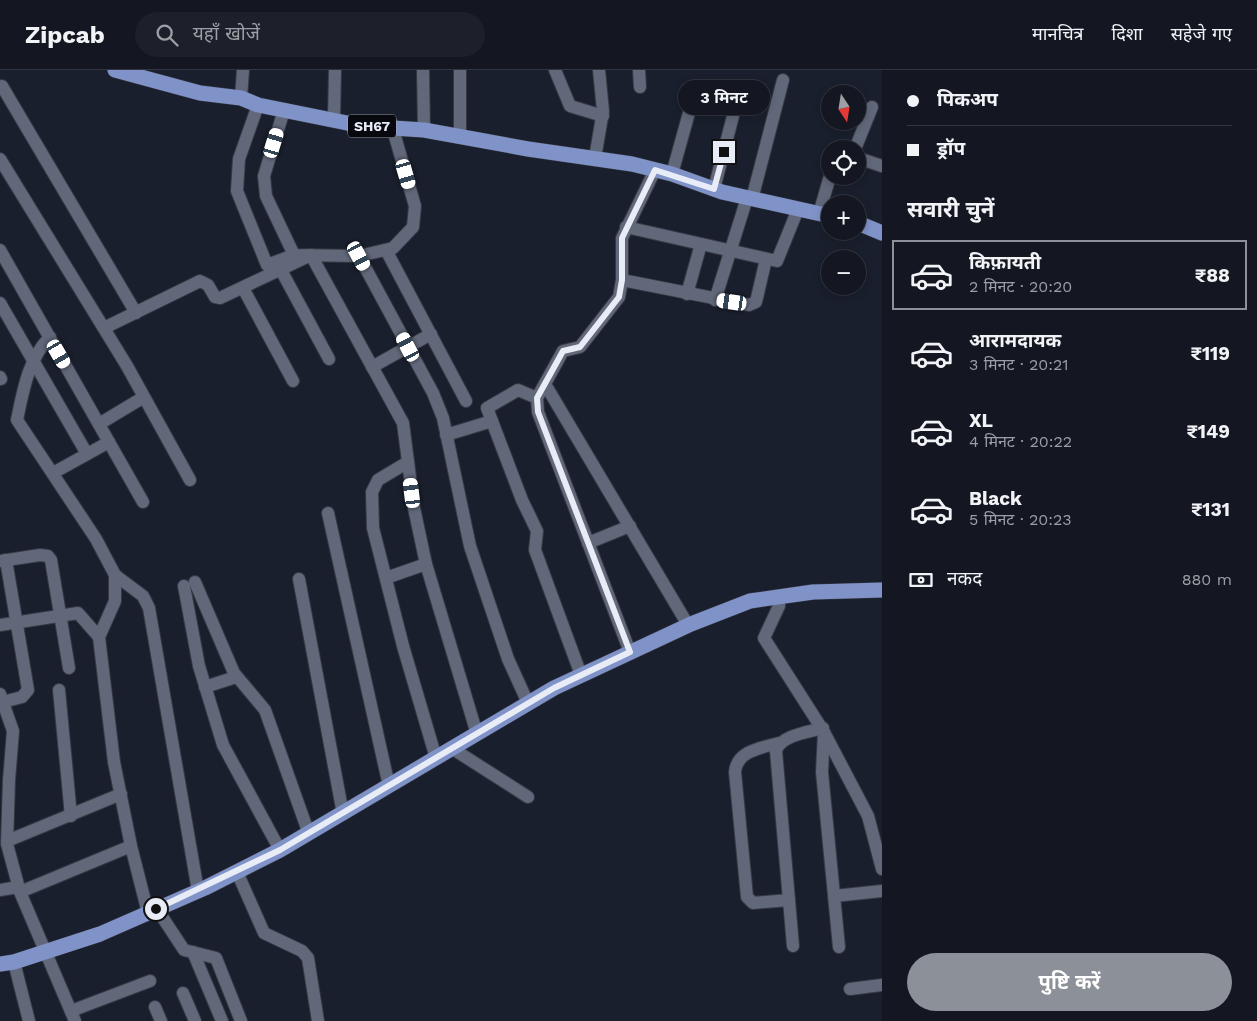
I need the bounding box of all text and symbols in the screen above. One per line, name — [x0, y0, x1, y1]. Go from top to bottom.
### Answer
search box — [135, 12, 485, 57]
text: Zipcab — [25, 21, 105, 49]
icon: search — [153, 21, 181, 49]
text: यहाँ खोजें — [193, 22, 260, 45]
text: मानचित्र — [1032, 23, 1084, 44]
text: दिशा — [1112, 23, 1143, 44]
text: सहेजे गए — [1171, 23, 1232, 44]
callout: 3 मिनट — [678, 79, 770, 114]
north arrow — [821, 85, 866, 130]
map controls — [821, 85, 866, 295]
text: 3 मिनट — [700, 88, 748, 107]
text: पिकअप — [937, 88, 998, 111]
road number: SH67 — [348, 114, 396, 138]
car — [262, 126, 285, 160]
text: ड्रॉप — [937, 137, 965, 160]
button: locate — [821, 140, 866, 185]
route end — [713, 141, 735, 163]
car — [394, 158, 417, 190]
button: + — [821, 195, 866, 240]
text: सवारी चुनें — [907, 197, 994, 222]
car — [345, 239, 372, 273]
button: − — [821, 250, 866, 295]
text: किफ़ायती — [969, 251, 1041, 274]
icon: car — [909, 253, 954, 298]
text: ₹88 — [1195, 264, 1230, 287]
text: 2 मिनट · 20:20 — [969, 277, 1072, 296]
car — [716, 292, 747, 312]
text: आरामदायक — [969, 329, 1061, 352]
car — [394, 330, 421, 364]
icon: car — [909, 331, 954, 376]
car — [45, 337, 72, 371]
text: ₹119 — [1190, 342, 1230, 365]
text: 3 मिनट · 20:21 — [969, 355, 1069, 374]
icon: car — [909, 409, 954, 454]
text: XL — [969, 409, 993, 432]
text: ₹149 — [1186, 420, 1230, 443]
text: 4 मिनट · 20:22 — [969, 432, 1072, 451]
car — [402, 477, 421, 509]
icon: car — [909, 487, 954, 532]
text: Black — [969, 487, 1022, 510]
text: ₹131 — [1191, 498, 1230, 521]
text: 5 मिनट · 20:23 — [969, 510, 1072, 529]
icon: cash — [907, 566, 935, 594]
text: नकद — [947, 567, 982, 590]
text: 880 m — [1182, 570, 1232, 589]
route start — [145, 898, 167, 920]
button: पुष्टि करें — [907, 953, 1232, 1011]

